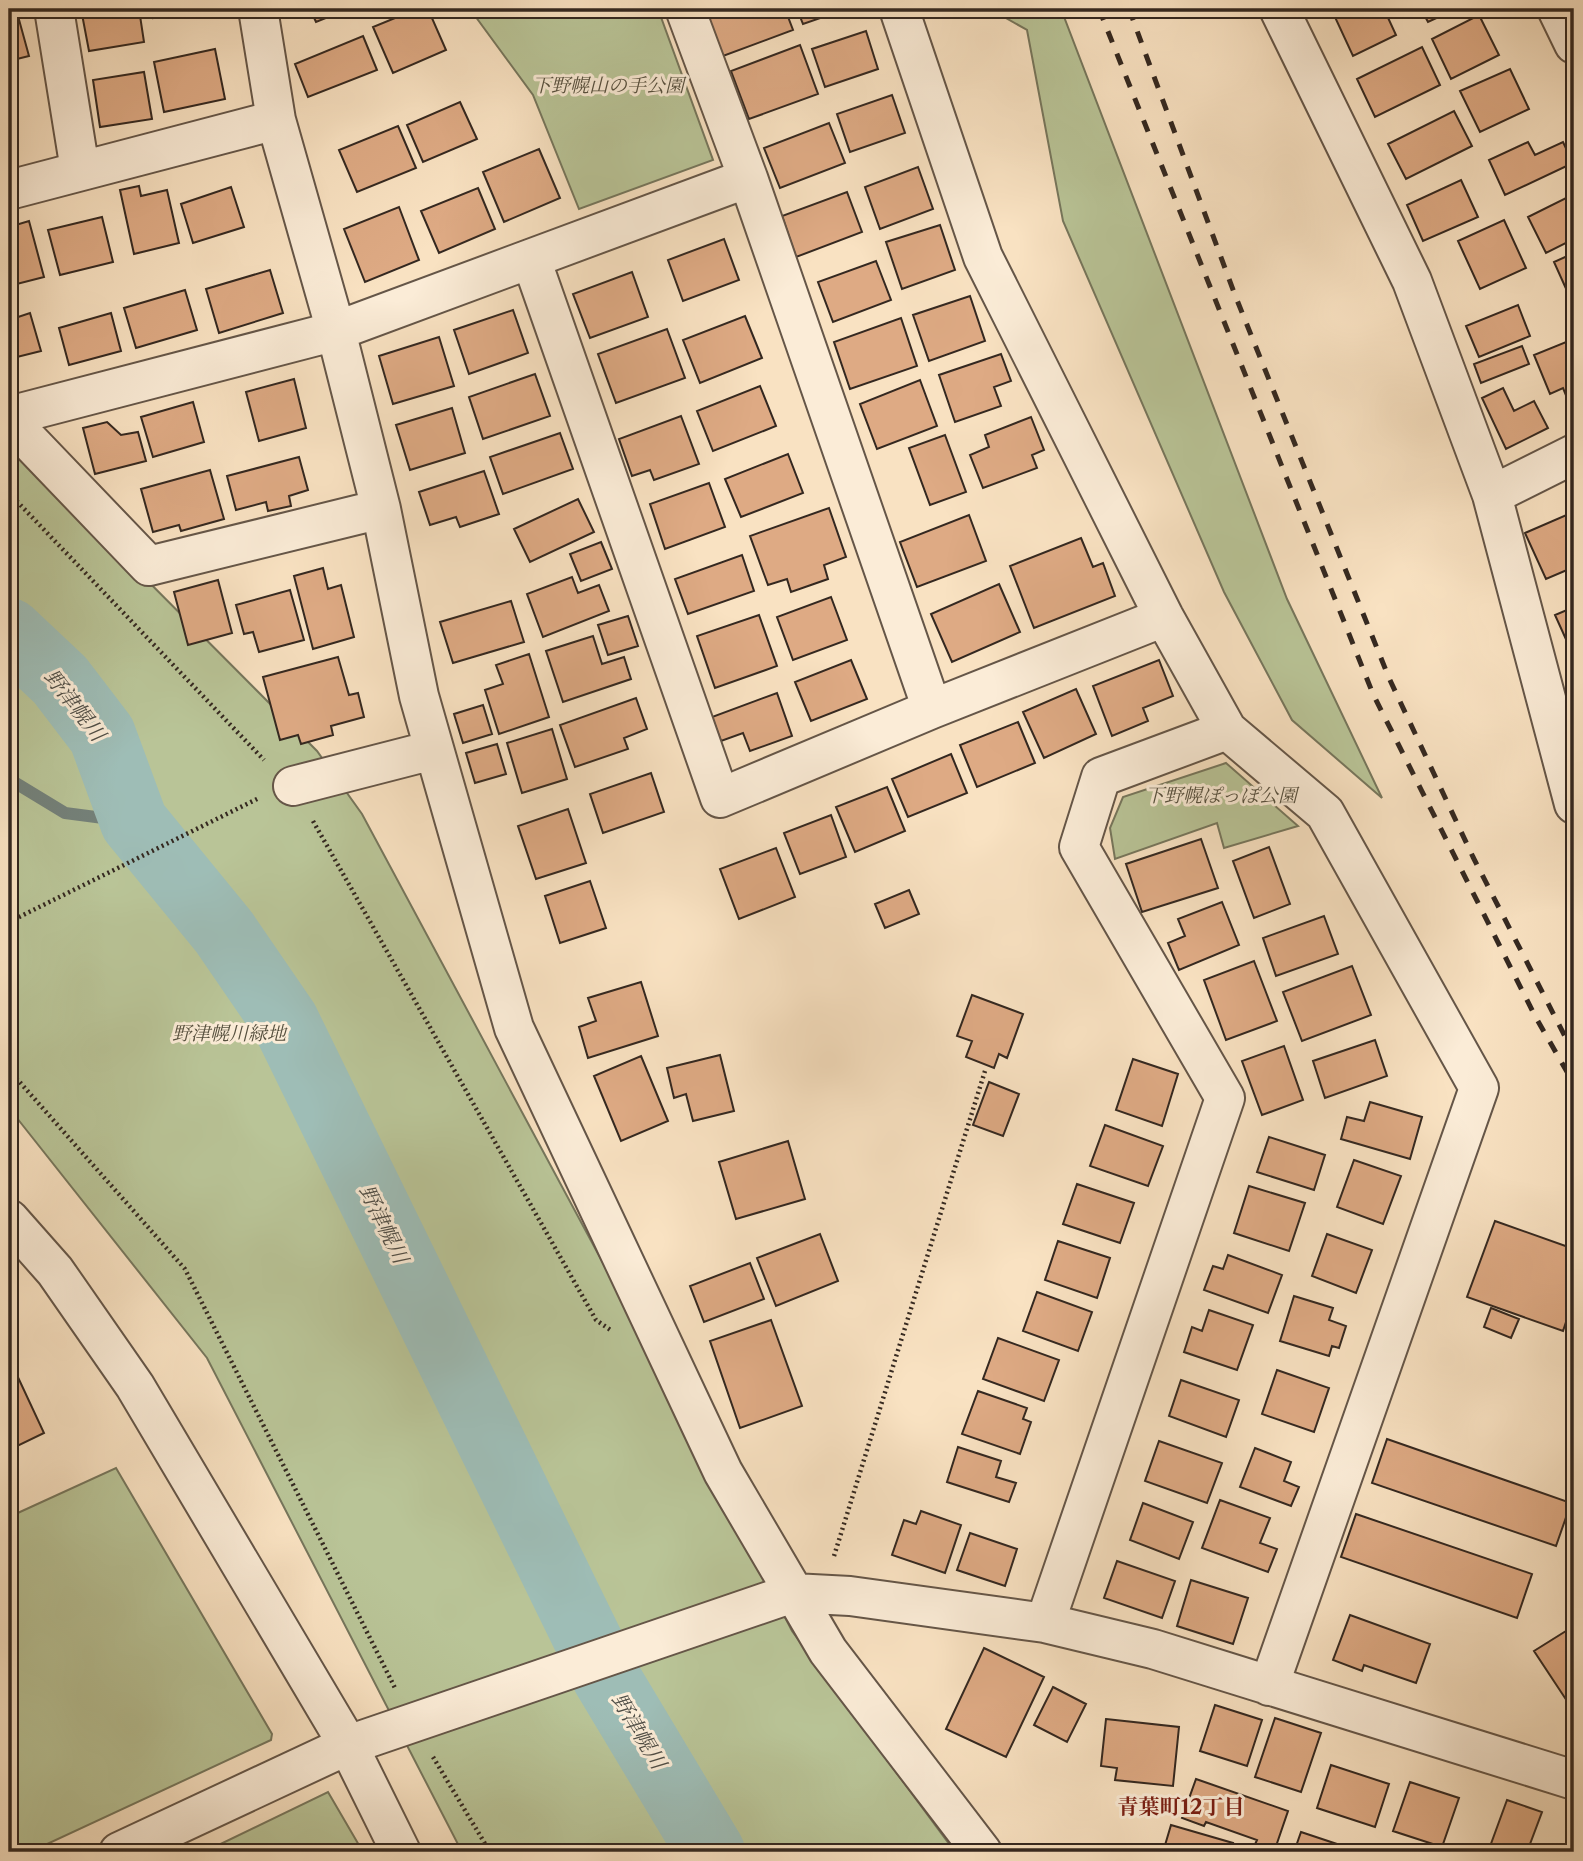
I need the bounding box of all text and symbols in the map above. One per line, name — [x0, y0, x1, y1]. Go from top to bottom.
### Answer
park label: 下野幌山の手公園 — [532, 74, 687, 97]
water label: 野津幌川 — [39, 664, 112, 747]
park label: 下野幌ぽっぽ公園 — [1145, 784, 1300, 807]
park label: 野津幌川緑地 — [172, 1022, 288, 1045]
water label: 野津幌川 — [354, 1181, 415, 1269]
water label: 野津幌川 — [607, 1689, 672, 1775]
district label: 青葉町12丁目 — [1118, 1794, 1244, 1819]

